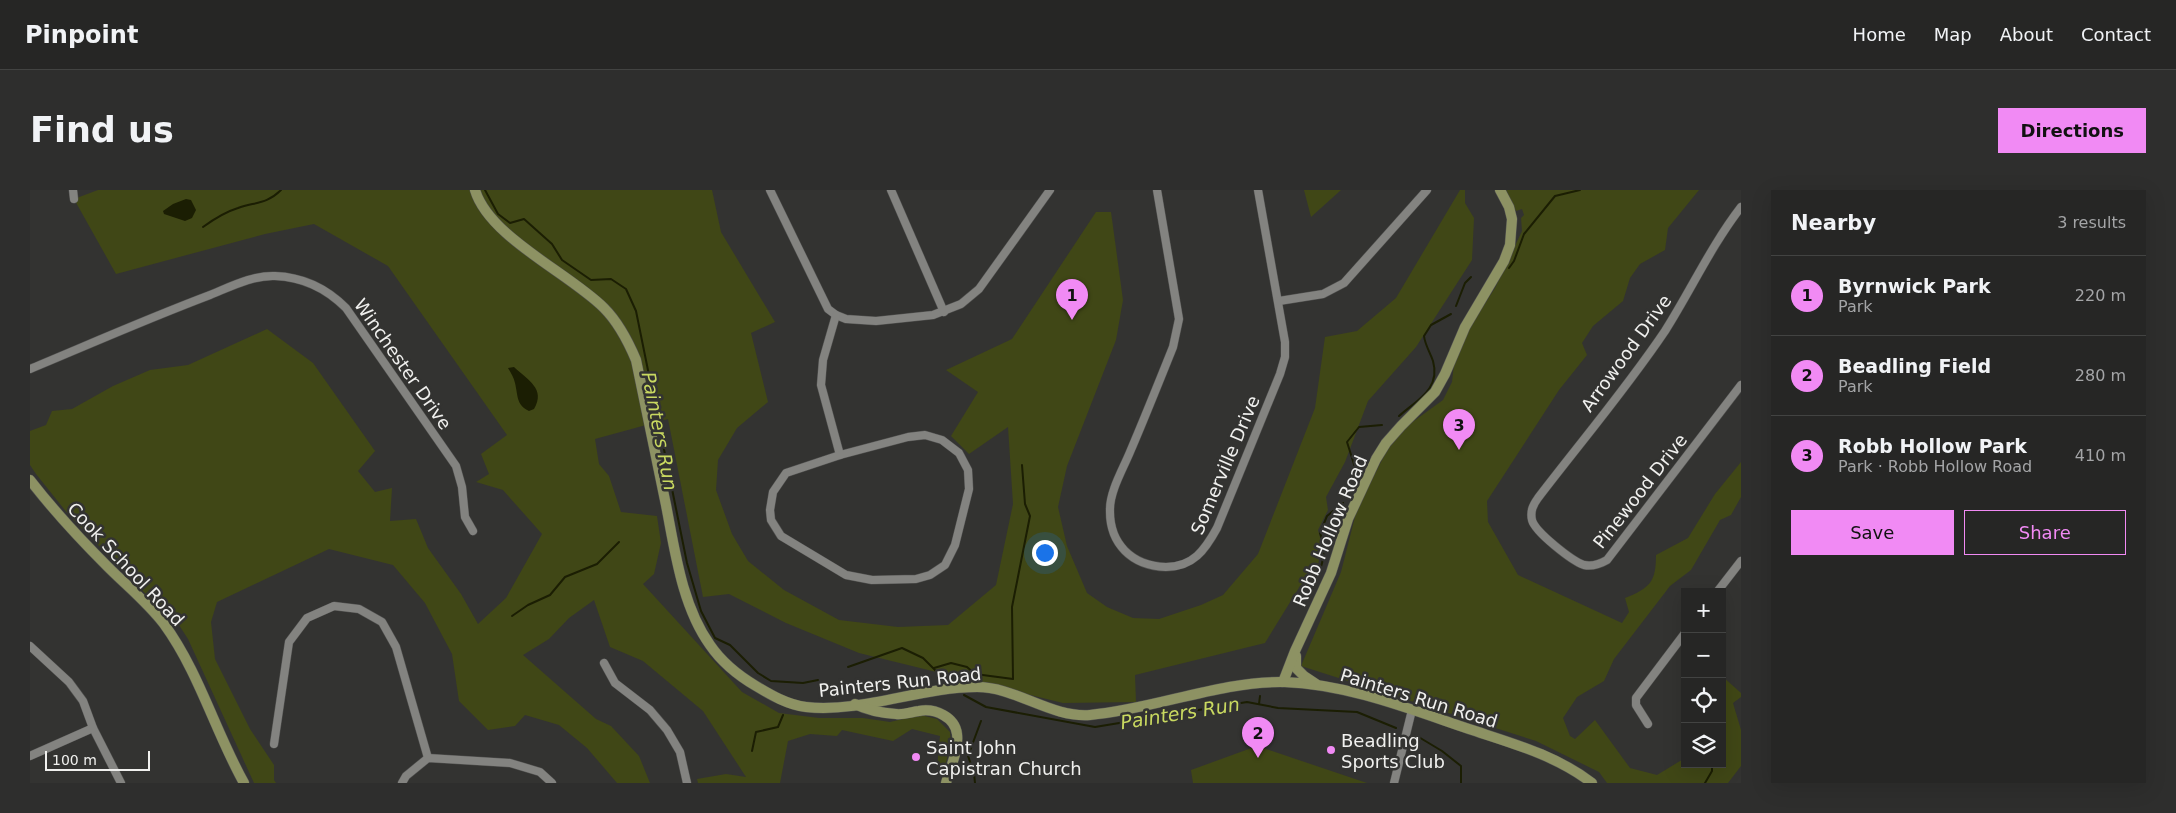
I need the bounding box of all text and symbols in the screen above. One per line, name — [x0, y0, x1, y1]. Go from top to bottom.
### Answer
text: Pinpoint — [25, 21, 138, 49]
text: Home — [1853, 24, 1906, 45]
text: Map — [1934, 24, 1972, 45]
text: About — [2000, 24, 2053, 45]
text: Contact — [2081, 24, 2151, 45]
button: Directions — [1998, 108, 2146, 153]
text: Find us — [30, 110, 174, 150]
text: Nearby — [1791, 211, 1876, 235]
text: 3 results — [2057, 213, 2126, 232]
text: Byrnwick Park — [1838, 275, 1991, 297]
pin: 1 — [1056, 279, 1088, 320]
text: 1 — [1801, 286, 1813, 305]
text: 220 m — [2075, 286, 2126, 305]
street label: Arrowood Drive — [1577, 290, 1675, 416]
street label: Winchester Drive — [350, 295, 456, 433]
text: Park — [1838, 297, 1873, 316]
text: Beadling Field — [1838, 355, 1991, 377]
text: 2 — [1801, 366, 1813, 385]
text: 280 m — [2075, 366, 2126, 385]
water label: Painters Run — [638, 370, 682, 492]
text: Park — [1838, 377, 1873, 396]
street label: Somerville Drive — [1186, 392, 1264, 538]
pin: 3 — [1443, 409, 1475, 450]
street label: Pinewood Drive — [1589, 429, 1691, 553]
text: Robb Hollow Park — [1838, 435, 2027, 457]
text: 3 — [1801, 446, 1813, 465]
text: 410 m — [2075, 446, 2126, 465]
street label: Robb Hollow Road — [1289, 452, 1371, 610]
text: Park · Robb Hollow Road — [1838, 457, 2032, 476]
street label: Cook School Road — [63, 498, 189, 630]
button: Save — [1791, 510, 1954, 555]
button: Share — [1964, 510, 2126, 555]
your location — [1032, 540, 1058, 566]
map controls — [1681, 588, 1726, 768]
button: + — [1681, 588, 1726, 633]
button: − — [1681, 633, 1726, 678]
street label: Painters Run Road — [818, 663, 982, 701]
street label: Painters Run Road — [1338, 664, 1500, 732]
button: locate — [1681, 678, 1726, 723]
water label: Painters Run — [1119, 693, 1241, 733]
pin: 2 — [1242, 717, 1274, 758]
button: layers — [1681, 723, 1726, 768]
place label: Beadling Sports Club — [1341, 730, 1445, 772]
place label: Saint John Capistran Church — [926, 737, 1082, 779]
marker: Beadling Sports Club — [1325, 744, 1337, 756]
scale bar — [45, 748, 150, 771]
marker: Saint John Capistran Church — [910, 751, 922, 763]
text: 100 m — [52, 752, 97, 768]

